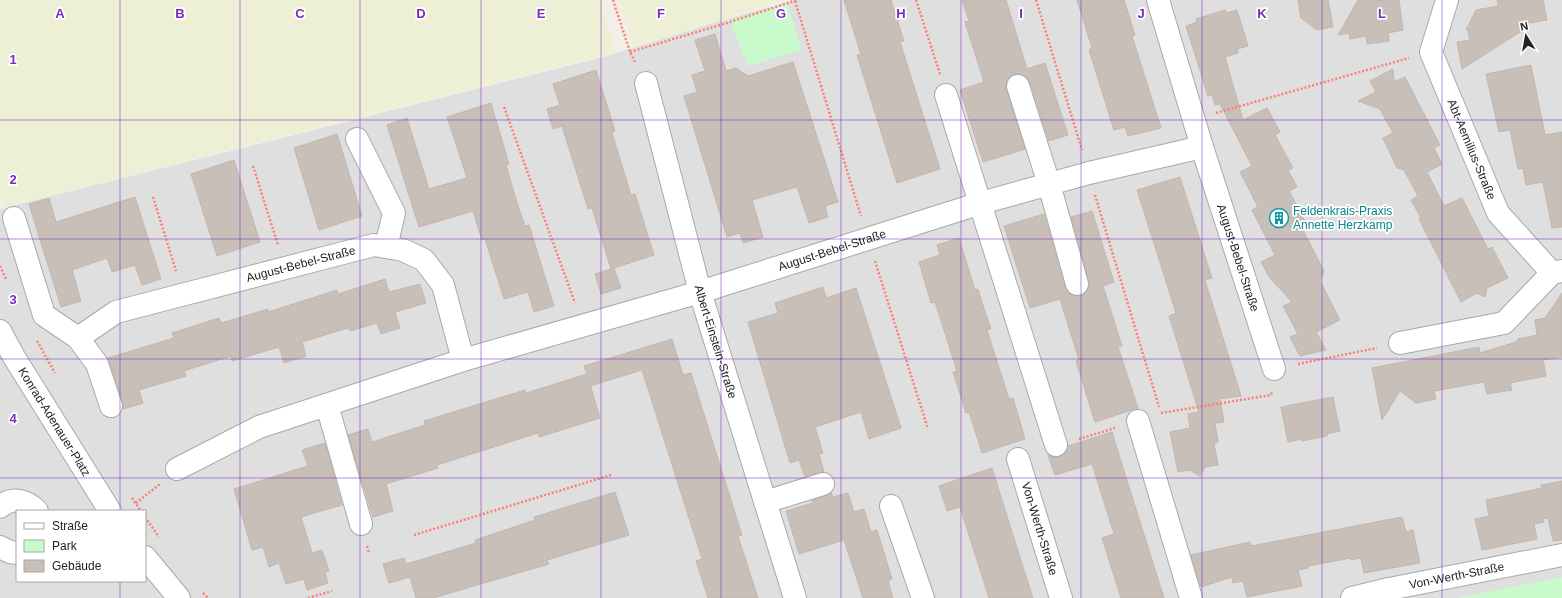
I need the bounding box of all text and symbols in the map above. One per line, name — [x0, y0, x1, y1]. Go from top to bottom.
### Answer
text: A — [55, 6, 65, 21]
text: B — [175, 6, 185, 21]
text: C — [295, 6, 305, 21]
text: D — [416, 6, 426, 21]
text: E — [537, 6, 546, 21]
text: F — [657, 6, 665, 21]
text: G — [776, 6, 786, 21]
text: H — [896, 6, 906, 21]
text: I — [1019, 6, 1023, 21]
text: J — [1137, 6, 1145, 21]
text: K — [1257, 6, 1267, 21]
text: L — [1378, 6, 1386, 21]
north arrow — [1506, 16, 1546, 56]
text: N — [1519, 20, 1529, 33]
text: 1 — [9, 52, 17, 67]
street label: Abt-Aemilius-Straße — [1444, 97, 1499, 202]
text: 2 — [9, 172, 17, 187]
street label: August-Bebel-Straße — [1214, 202, 1262, 314]
place label: Feldenkrais-Praxis Annette Herzkamp — [1293, 204, 1393, 232]
building icon: Feldenkrais-Praxis Annette Herzkamp — [1268, 207, 1290, 229]
street label: August-Bebel-Straße — [776, 226, 888, 274]
street label: August-Bebel-Straße — [245, 243, 357, 285]
street label: Albert-Einstein-Straße — [691, 283, 740, 401]
text: 3 — [9, 292, 17, 307]
street label: Konrad-Adenauer-Platz — [15, 365, 94, 479]
text: 4 — [9, 411, 17, 426]
street label: Von-Werth-Straße — [1019, 481, 1061, 577]
legend — [16, 510, 146, 582]
text: Straße — [52, 519, 88, 533]
text: Park — [52, 539, 78, 553]
text: Gebäude — [52, 559, 102, 573]
street label: Von-Werth-Straße — [1408, 559, 1506, 592]

